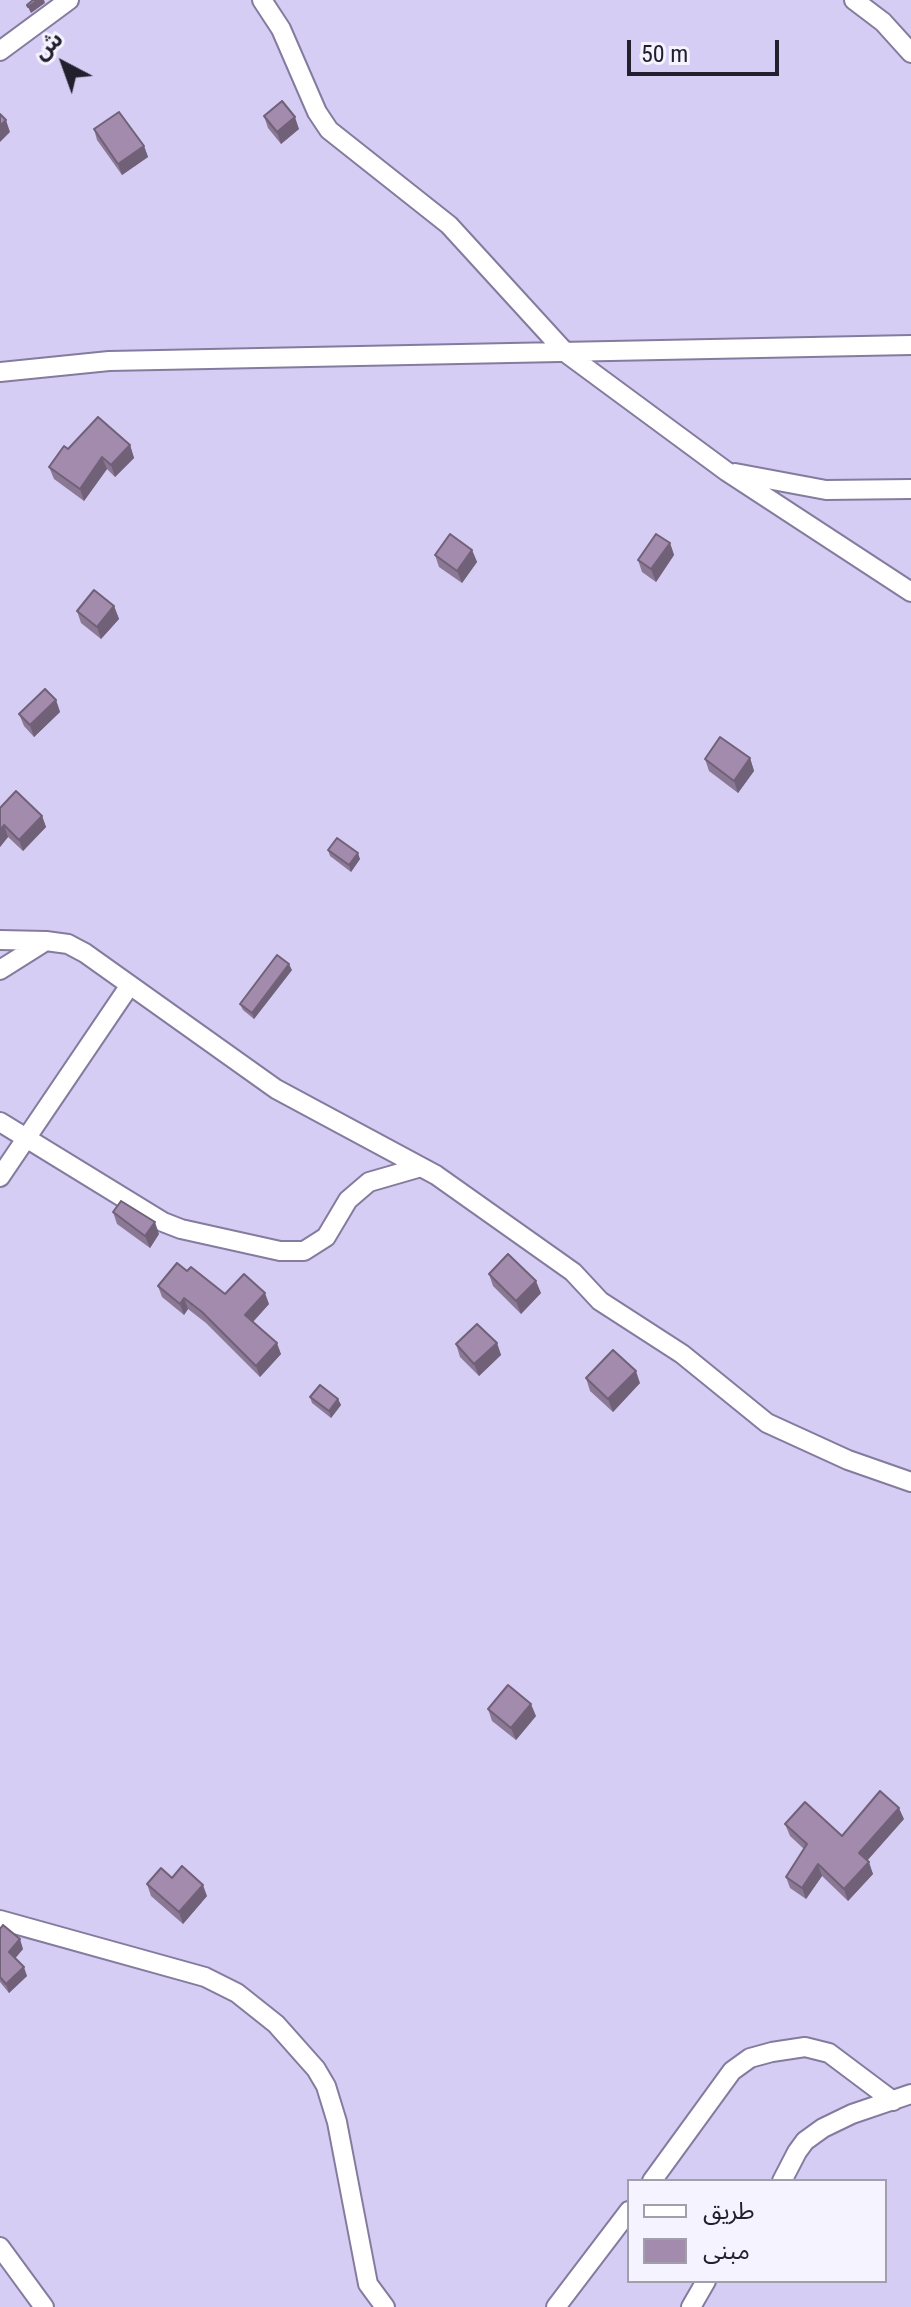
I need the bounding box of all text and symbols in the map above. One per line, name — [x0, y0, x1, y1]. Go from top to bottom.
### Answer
north arrow — [24, 24, 104, 104]
scale bar — [631, 24, 783, 74]
text: ش — [28, 26, 67, 65]
text: 50 m — [641, 40, 688, 68]
legend — [627, 2179, 887, 2283]
text: طريق — [703, 2197, 755, 2225]
text: مبنى — [703, 2237, 750, 2265]

